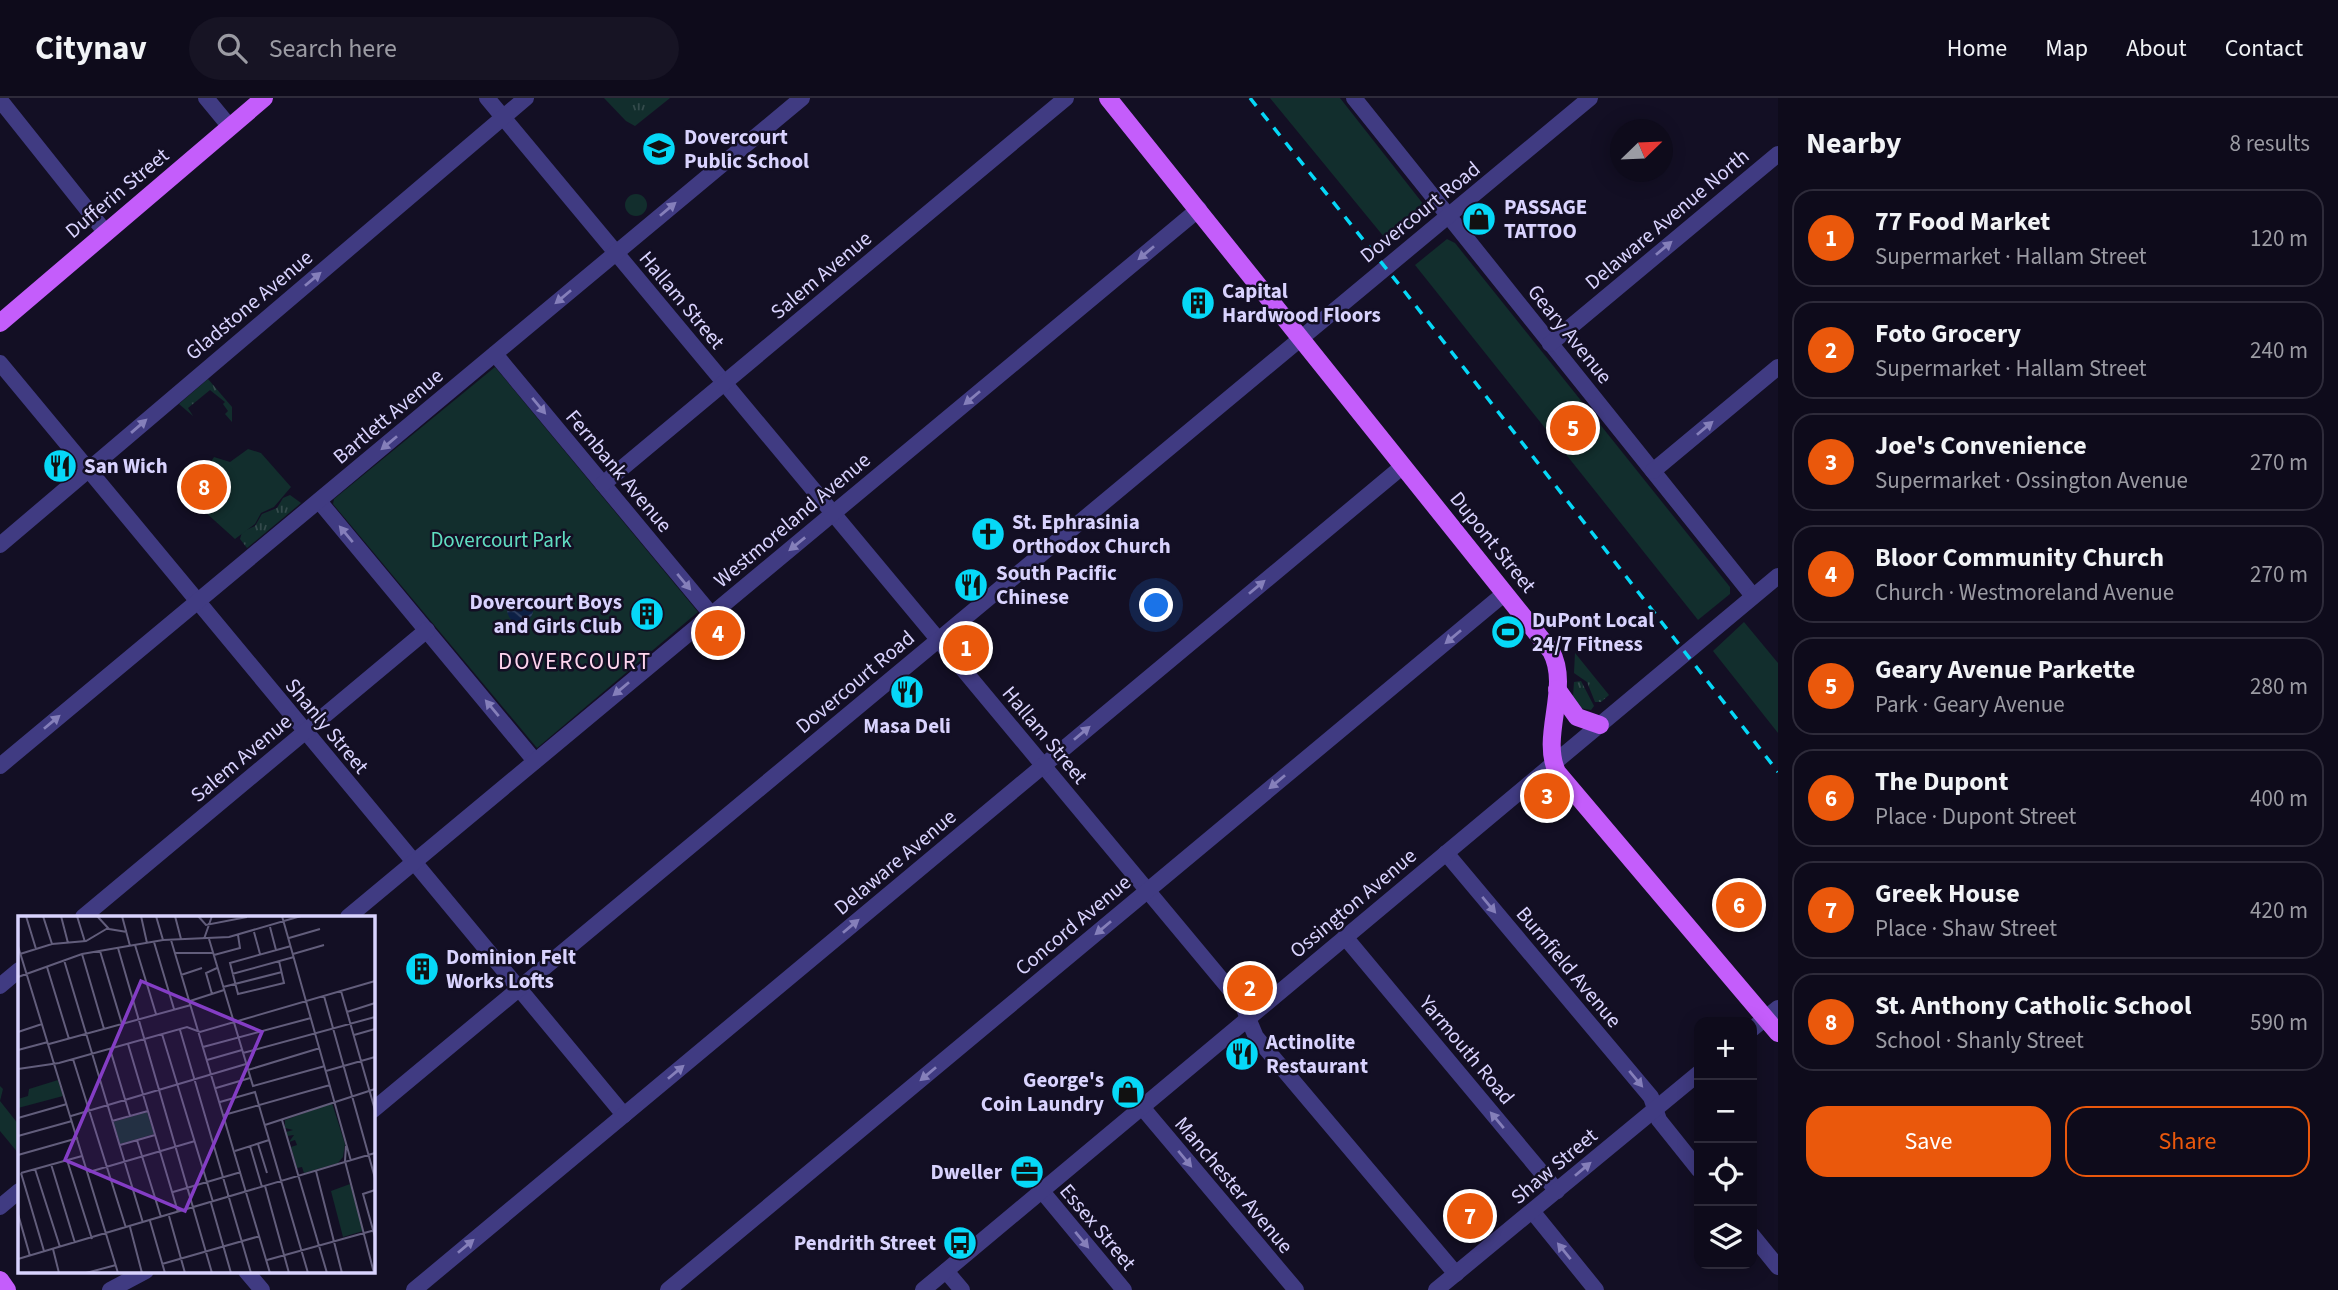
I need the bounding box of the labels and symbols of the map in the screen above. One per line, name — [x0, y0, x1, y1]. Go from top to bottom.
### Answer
north arrow — [1610, 119, 1673, 182]
place label: Dovercourt Public School — [684, 122, 809, 176]
school or university icon: Dovercourt Public School — [640, 130, 678, 168]
street label: Dufferin Street — [59, 141, 175, 245]
street label: Delaware Avenue North — [1578, 141, 1756, 297]
street label: Dovercourt Road — [1353, 154, 1487, 270]
place label: PASSAGE TATTOO — [1504, 192, 1587, 246]
shop icon: PASSAGE TATTOO — [1460, 200, 1498, 238]
one-way arrow — [659, 202, 677, 217]
street label: Salem Avenue — [764, 224, 878, 326]
one-way arrow — [1656, 241, 1673, 256]
street label: Gladstone Avenue — [179, 243, 319, 367]
street label: Hallam Street — [632, 244, 732, 356]
one-way arrow — [1138, 245, 1155, 260]
one-way arrow — [304, 271, 322, 287]
place label: Capital Hardwood Floors — [1222, 276, 1381, 330]
street label: Geary Avenue — [1521, 278, 1619, 390]
building icon: Capital Hardwood Floors — [1179, 284, 1217, 322]
one-way arrow — [555, 289, 572, 304]
street label: Bartlett Avenue — [326, 361, 450, 471]
one-way arrow — [963, 390, 980, 405]
one-way arrow — [531, 398, 546, 415]
pin: 5 — [1550, 402, 1596, 454]
street label: Fernbank Avenue — [559, 403, 679, 539]
one-way arrow — [131, 419, 148, 434]
one-way arrow — [1696, 420, 1714, 435]
one-way arrow — [380, 435, 398, 450]
street label: Westmoreland Avenue — [707, 445, 877, 595]
restaurant icon: San Wich — [41, 447, 79, 485]
place label: San Wich — [84, 451, 168, 481]
pin: 8 — [181, 461, 227, 513]
street label: Dupont Street — [1443, 485, 1543, 599]
place label: St. Ephrasinia Orthodox Church — [1012, 507, 1171, 561]
church icon: St. Ephrasinia Orthodox Church — [969, 515, 1007, 553]
one-way arrow — [339, 525, 354, 542]
park label: Dovercourt Park — [430, 525, 572, 555]
one-way arrow — [788, 536, 805, 551]
place label: South Pacific Chinese — [996, 558, 1117, 612]
restaurant icon: South Pacific Chinese — [952, 566, 990, 604]
one-way arrow — [676, 573, 691, 590]
one-way arrow — [1248, 580, 1265, 595]
place label: Dovercourt Boys and Girls Club — [469, 587, 622, 641]
your location — [1139, 588, 1173, 622]
building icon: Dovercourt Boys and Girls Club — [628, 595, 666, 633]
place label: DuPont Local 24/7 Fitness — [1532, 605, 1654, 659]
pin: 4 — [695, 607, 741, 659]
sports icon: DuPont Local 24/7 Fitness — [1489, 613, 1527, 651]
pin: 1 — [943, 622, 989, 674]
street label: Dovercourt Road — [789, 623, 921, 741]
one-way arrow — [1444, 629, 1461, 644]
district label: DOVERCOURT — [498, 645, 652, 678]
street label: Shanly Street — [278, 672, 376, 780]
restaurant icon: Masa Deli — [888, 673, 926, 711]
street label: Hallam Street — [995, 679, 1095, 791]
one-way arrow — [613, 681, 630, 696]
one-way arrow — [485, 700, 500, 717]
street label: Salem Avenue — [184, 707, 298, 809]
place label: Masa Deli — [863, 711, 951, 741]
one-way arrow — [43, 715, 61, 730]
one-way arrow — [1072, 725, 1090, 740]
pin: 3 — [1524, 770, 1570, 822]
one-way arrow — [1269, 774, 1286, 789]
street label: Delaware Avenue — [827, 802, 963, 922]
street label: Ossington Avenue — [1283, 841, 1423, 965]
street label: Concord Avenue — [1009, 868, 1137, 982]
pin: 6 — [1716, 879, 1762, 931]
one-way arrow — [1482, 896, 1497, 914]
street label: Burnfield Avenue — [1509, 900, 1629, 1034]
inset map — [18, 916, 374, 1272]
one-way arrow — [842, 918, 860, 934]
one-way arrow — [1094, 920, 1111, 935]
place label: Dominion Felt Works Lofts — [446, 942, 576, 996]
building icon: Dominion Felt Works Lofts — [403, 950, 441, 988]
pin: 2 — [1227, 962, 1273, 1014]
street label: Yarmouth Road — [1412, 988, 1522, 1111]
place label: Actinolite Restaurant — [1265, 1027, 1368, 1081]
restaurant icon: Actinolite Restaurant — [1223, 1035, 1261, 1073]
one-way arrow — [667, 1064, 685, 1079]
place label: George's Coin Laundry — [981, 1065, 1104, 1119]
one-way arrow — [920, 1066, 937, 1081]
one-way arrow — [1628, 1070, 1644, 1088]
shop icon: George's Coin Laundry — [1109, 1073, 1147, 1111]
street label: Manchester Avenue — [1168, 1110, 1300, 1260]
one-way arrow — [1490, 1111, 1505, 1129]
street label: Shaw Street — [1504, 1121, 1604, 1211]
one-way arrow — [1177, 1150, 1192, 1167]
office icon: Dweller — [1008, 1153, 1046, 1191]
place label: Dweller — [930, 1157, 1003, 1187]
one-way arrow — [1575, 1162, 1592, 1177]
street label: Essex Street — [1053, 1177, 1143, 1277]
pin: 7 — [1447, 1190, 1493, 1242]
bus stop icon: Pendrith Street — [941, 1224, 979, 1262]
place label: Pendrith Street — [794, 1228, 936, 1258]
one-way arrow — [1074, 1231, 1090, 1249]
one-way arrow — [457, 1239, 475, 1254]
one-way arrow — [1556, 1242, 1571, 1260]

